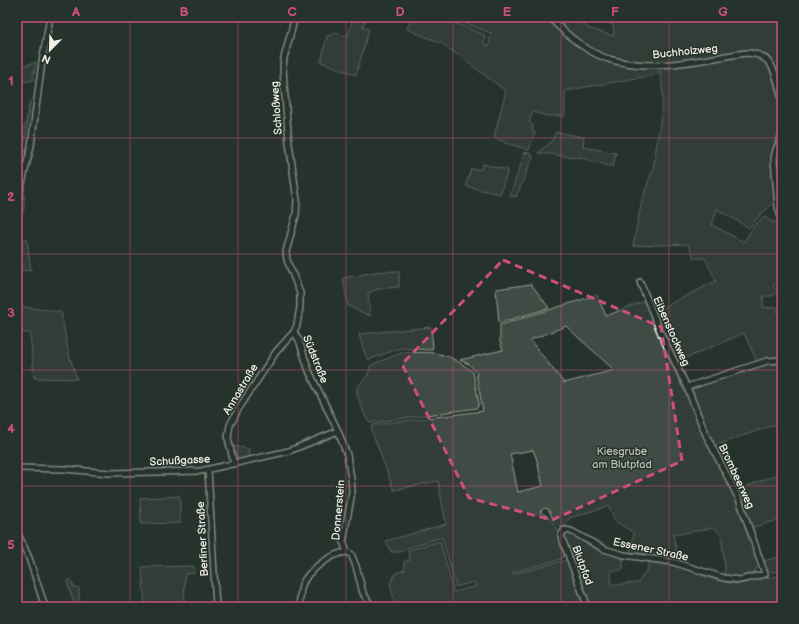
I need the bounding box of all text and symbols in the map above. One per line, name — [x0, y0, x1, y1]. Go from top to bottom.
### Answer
text: A — [71, 4, 80, 20]
text: B — [179, 4, 189, 20]
text: C — [287, 4, 297, 20]
text: D — [395, 4, 405, 20]
text: E — [503, 4, 512, 20]
text: F — [611, 4, 619, 20]
text: G — [718, 4, 728, 20]
north arrow — [30, 30, 70, 70]
street label: Buchholzweg — [652, 42, 718, 61]
text: N — [40, 51, 53, 66]
text: 1 — [8, 73, 14, 89]
street label: Schloßweg — [268, 81, 285, 135]
text: 2 — [7, 189, 15, 205]
street label: Eibenstockweg — [650, 294, 693, 368]
text: 3 — [7, 305, 15, 321]
street label: Südstraße — [300, 333, 331, 386]
street label: Annastraße — [220, 361, 261, 417]
text: 4 — [7, 421, 15, 437]
street label: Brombeerweg — [716, 442, 757, 511]
park label: Kiesgrube am Blutpfad — [592, 445, 652, 471]
street label: Schußgasse — [149, 452, 211, 469]
street label: Donnerstein — [329, 479, 348, 541]
street label: Berliner Straße — [194, 501, 211, 577]
street label: Essener Straße — [612, 535, 690, 564]
text: 5 — [7, 537, 15, 553]
street label: Blutpfad — [569, 544, 596, 587]

